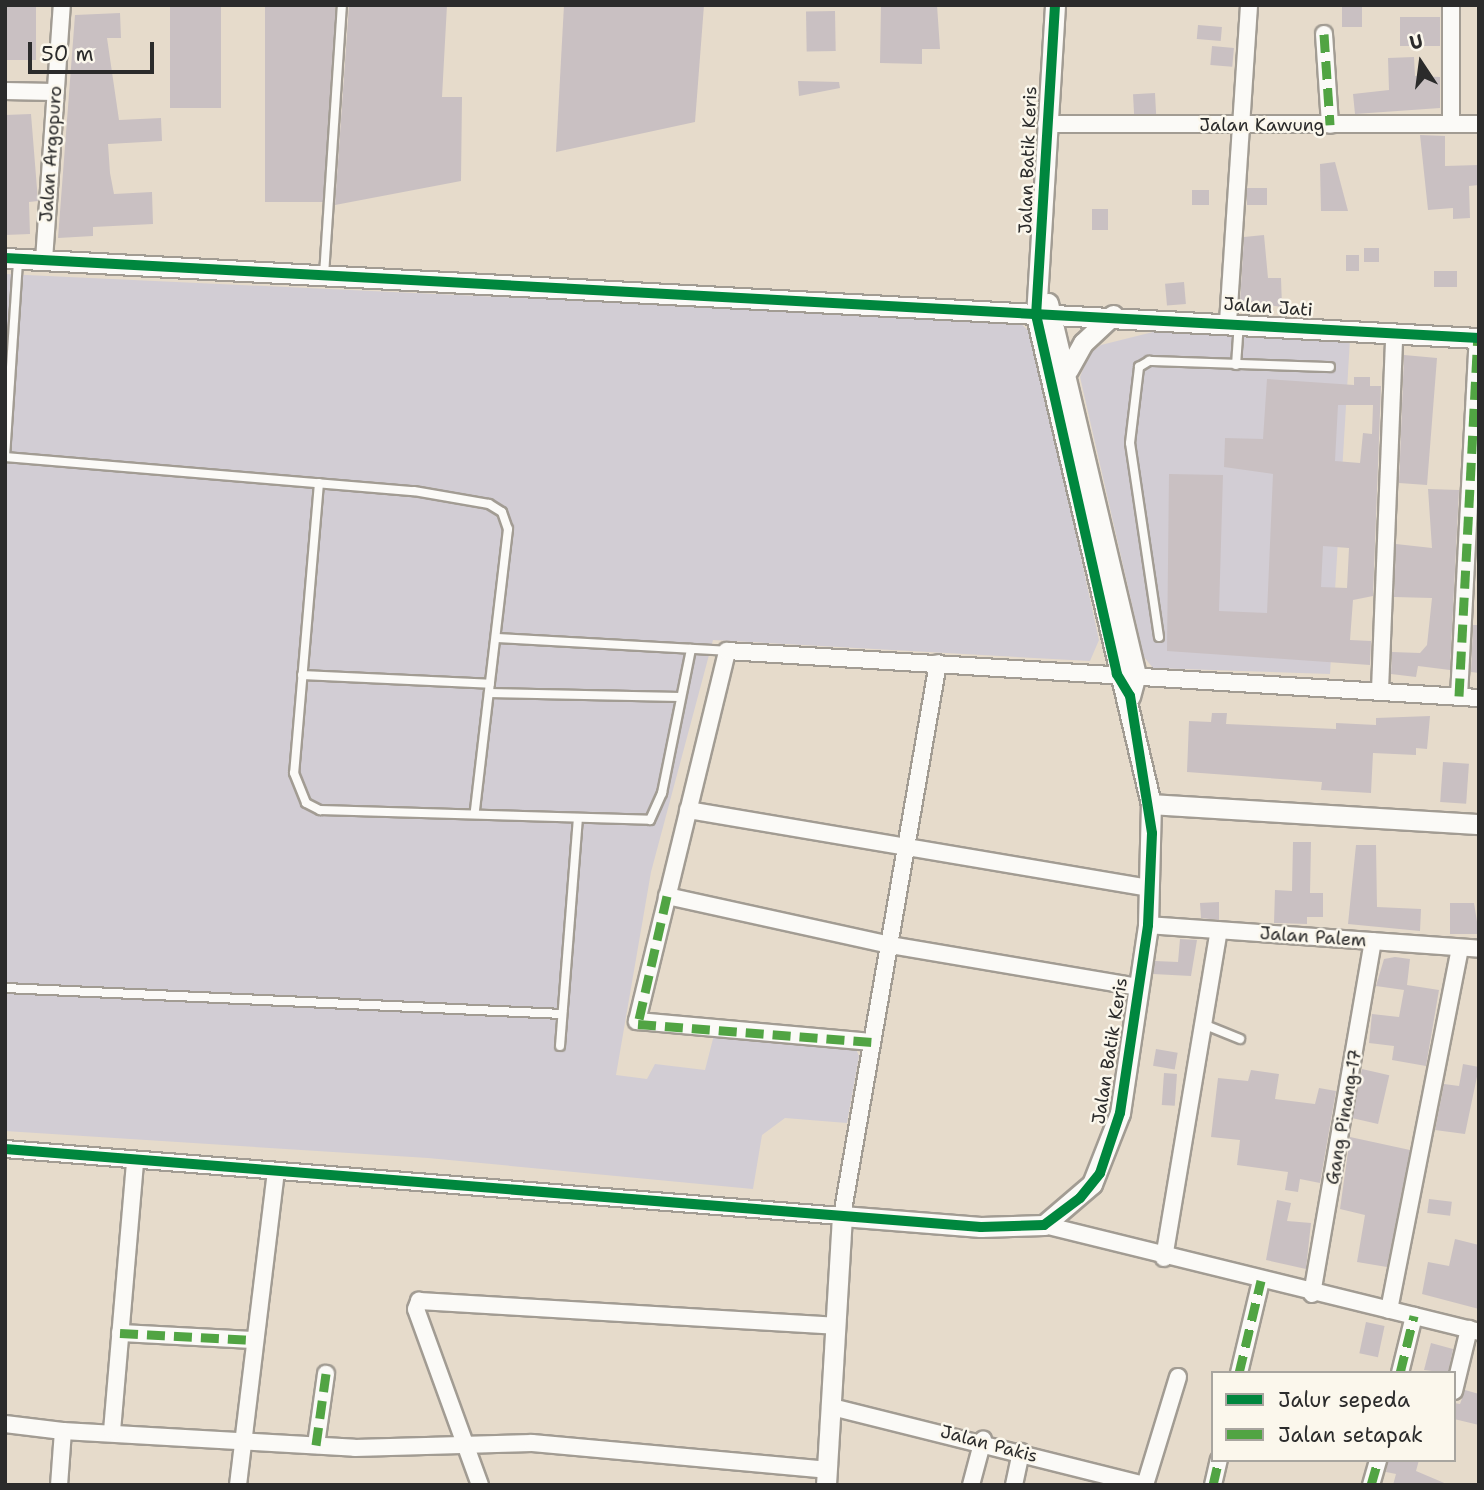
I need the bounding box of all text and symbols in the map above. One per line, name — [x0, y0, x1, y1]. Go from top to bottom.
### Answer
scale bar — [32, 28, 158, 72]
north arrow — [1386, 28, 1456, 98]
text: U — [1407, 28, 1425, 56]
text: 50 m — [41, 40, 94, 68]
street label: Jalan Argopuro — [35, 85, 67, 223]
street label: Jalan Batik Keris — [1015, 86, 1041, 234]
street label: Jalan Kawung — [1199, 114, 1325, 136]
street label: Jalan Jati — [1223, 293, 1313, 321]
street label: Jalan Palem — [1259, 922, 1367, 952]
street label: Jalan Batik Keris — [1088, 976, 1132, 1126]
street label: Gang Pinang-17 — [1321, 1048, 1367, 1186]
legend — [1211, 1371, 1456, 1462]
text: Jalur sepeda — [1278, 1386, 1410, 1414]
street label: Jalan Pakis — [938, 1421, 1040, 1467]
text: Jalan setapak — [1278, 1421, 1423, 1449]

